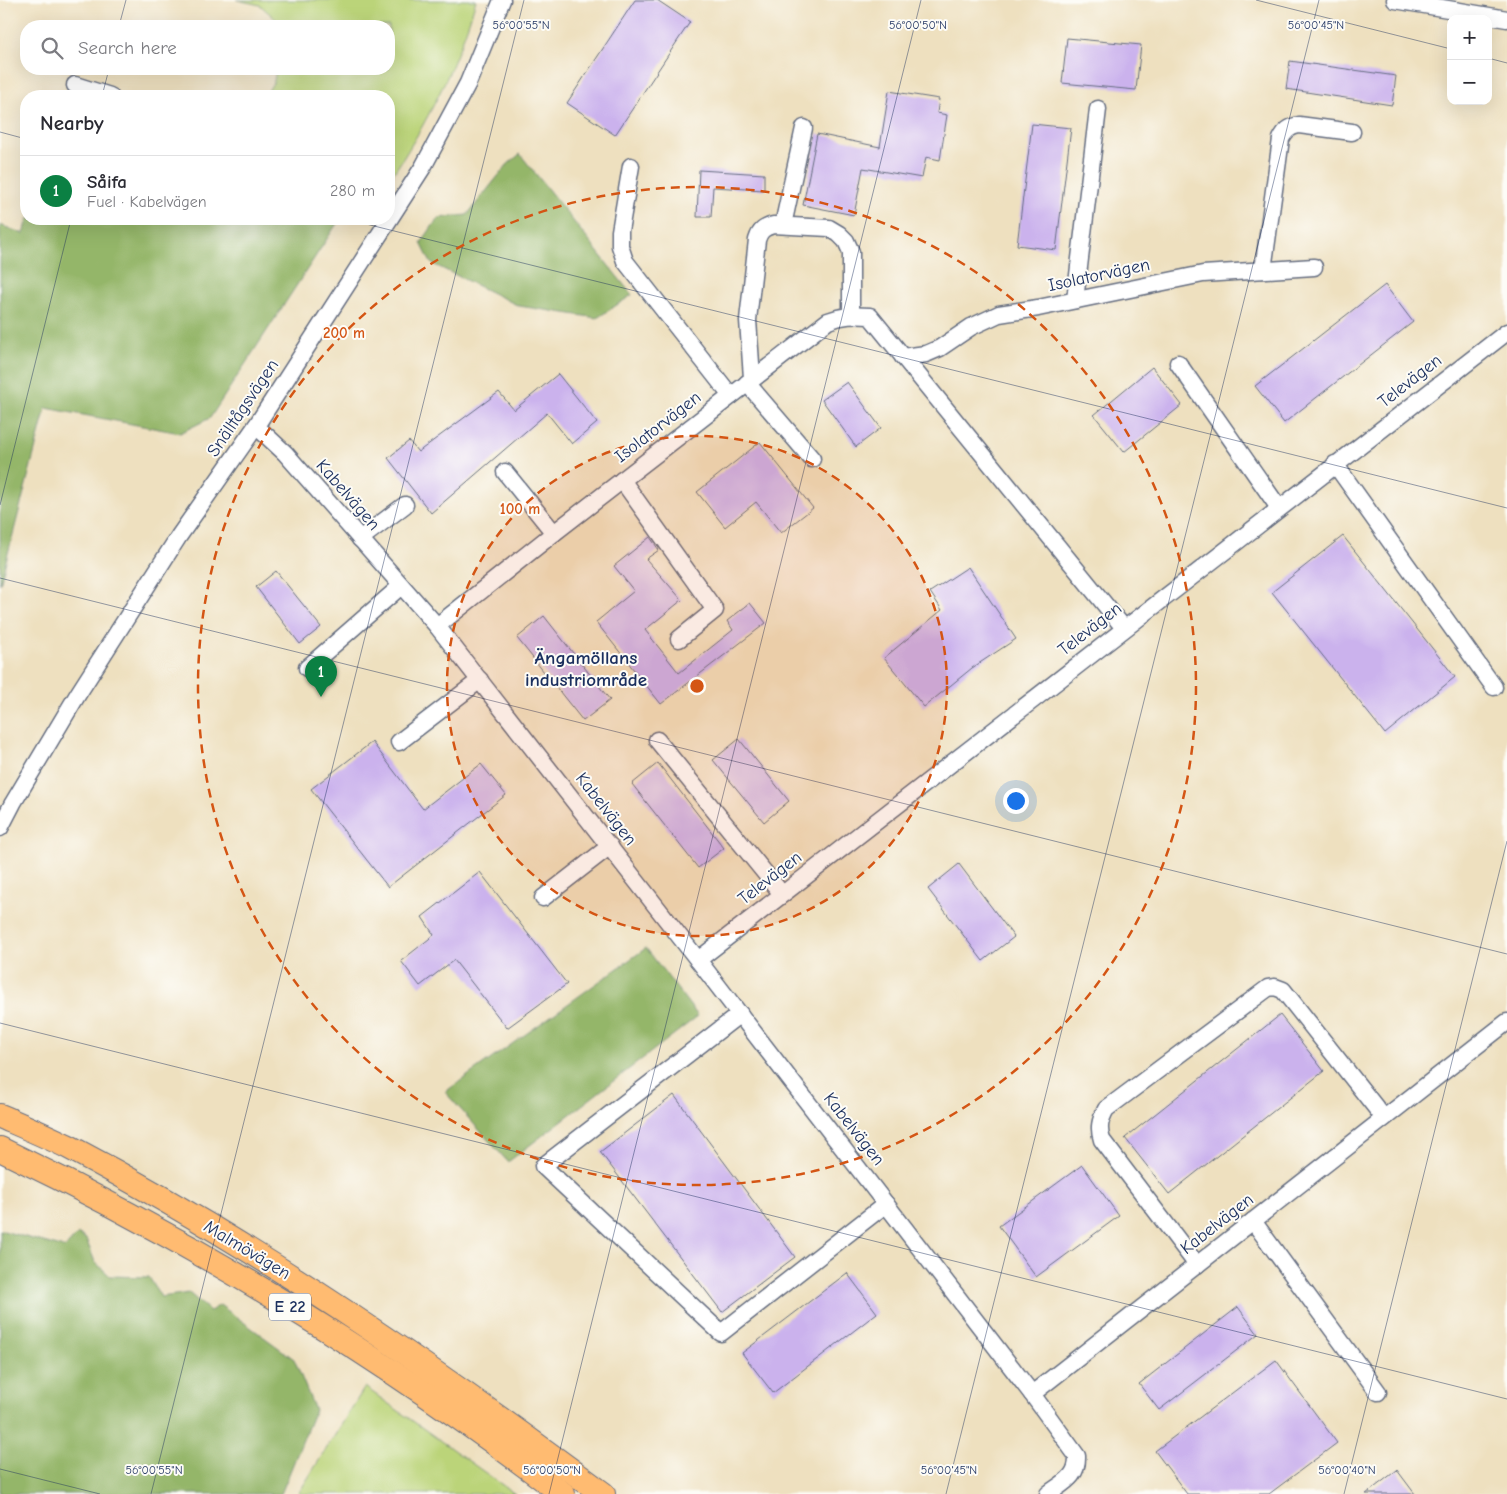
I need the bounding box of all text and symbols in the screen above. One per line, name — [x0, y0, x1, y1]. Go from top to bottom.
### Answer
map controls — [1447, 15, 1492, 105]
button: + — [1447, 15, 1492, 60]
text: 56°00'55"N — [492, 18, 550, 32]
text: 56°00'50"N — [889, 18, 947, 32]
text: 56°00'45"N — [1288, 18, 1344, 32]
search box — [20, 20, 395, 75]
icon: search — [38, 34, 66, 62]
text: Search here — [78, 37, 177, 59]
button: − — [1447, 60, 1492, 105]
text: Nearby — [40, 111, 104, 135]
text: Såifa — [87, 171, 127, 193]
text: 1 — [53, 182, 59, 200]
text: 280 m — [330, 182, 375, 200]
text: Fuel · Kabelvägen — [87, 193, 207, 211]
street label: Isolatorvägen — [1046, 254, 1152, 296]
text: 200 m — [323, 324, 365, 342]
street label: Televägen — [1374, 350, 1446, 412]
street label: Snälltågsvägen — [203, 355, 283, 461]
street label: Isolatorvägen — [611, 387, 705, 467]
street label: Kabelvägen — [312, 455, 384, 535]
text: 100 m — [500, 500, 540, 518]
street label: Televägen — [1054, 598, 1126, 660]
district label: Ängamöllans industriområde — [525, 647, 647, 691]
pin: 1 — [305, 656, 337, 697]
centre of rings — [688, 677, 706, 695]
street label: Kabelvägen — [571, 768, 641, 850]
your location — [1003, 788, 1029, 814]
street label: Televägen — [734, 847, 806, 909]
street label: Kabelvägen — [819, 1088, 889, 1170]
street label: Kabelvägen — [1176, 1189, 1258, 1259]
street label: Malmövägen — [200, 1216, 294, 1284]
road number: E 22 — [269, 1294, 311, 1320]
text: 56°00'55"N — [125, 1463, 183, 1477]
text: 56°00'50"N — [523, 1463, 581, 1477]
text: 56°00'45"N — [921, 1463, 977, 1477]
text: 56°00'40"N — [1318, 1463, 1376, 1477]

